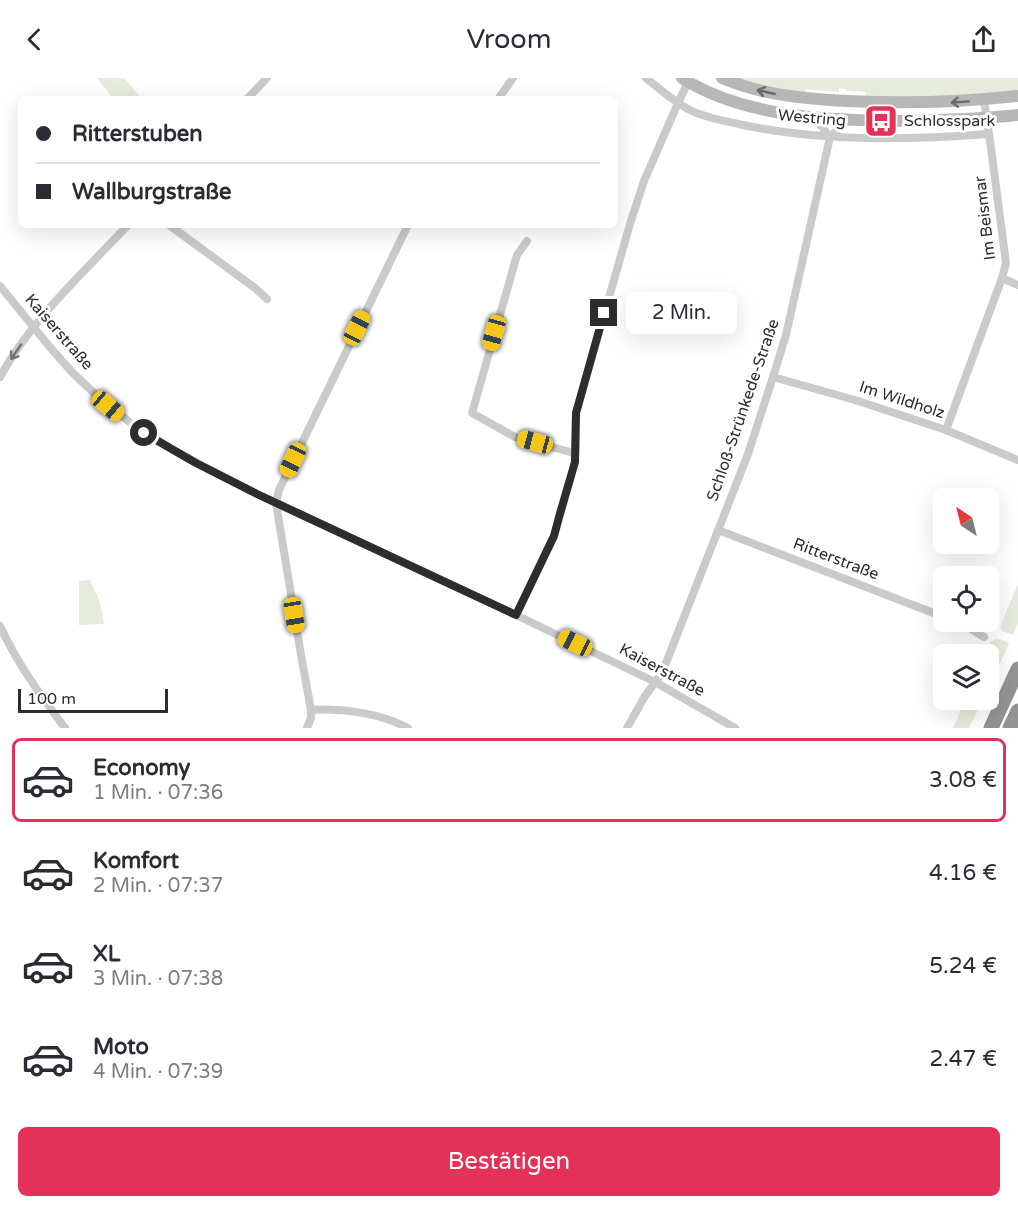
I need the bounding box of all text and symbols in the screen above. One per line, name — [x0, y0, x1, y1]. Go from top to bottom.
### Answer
icon: back — [18, 23, 51, 56]
text: Vroom — [466, 23, 552, 56]
icon: share — [967, 23, 1000, 56]
one-way arrow — [756, 85, 775, 97]
one-way arrow — [950, 96, 970, 107]
bus stop icon: Schlosspark — [863, 103, 899, 139]
street label: Westring — [777, 105, 847, 131]
place label: Schlosspark — [904, 111, 995, 131]
text: Ritterstuben — [72, 121, 203, 147]
street label: Im Beismar — [970, 174, 1000, 261]
text: Wallburgstraße — [72, 179, 231, 205]
street label: Kaiserstraße — [21, 290, 97, 374]
callout: 2 Min. — [625, 292, 736, 334]
route end — [590, 299, 617, 326]
text: 2 Min. — [652, 301, 711, 325]
car — [341, 308, 373, 348]
car — [480, 313, 508, 353]
street label: Schloß-Strünkede-Straße — [702, 316, 784, 504]
one-way arrow — [10, 343, 22, 359]
street label: Im Wildholz — [857, 377, 947, 423]
car — [88, 388, 128, 424]
route start — [130, 419, 157, 446]
car — [515, 429, 555, 455]
car — [277, 440, 309, 480]
north arrow — [933, 488, 999, 554]
map controls — [933, 488, 999, 710]
street label: Ritterstraße — [790, 533, 882, 585]
button: locate — [933, 566, 999, 632]
car — [282, 596, 306, 634]
car — [555, 627, 595, 659]
street label: Kaiserstraße — [616, 639, 708, 701]
button: layers — [933, 644, 999, 710]
scale bar — [18, 686, 168, 714]
text: 100 m — [27, 689, 76, 709]
icon: car — [21, 753, 75, 807]
text: Economy — [93, 755, 190, 781]
text: 3.08 € — [929, 767, 997, 793]
text: 1 Min. · 07:36 — [93, 781, 223, 805]
icon: car — [21, 846, 75, 900]
text: Komfort — [93, 848, 179, 874]
text: 4.16 € — [929, 860, 997, 886]
text: 2 Min. · 07:37 — [93, 874, 223, 898]
icon: car — [21, 939, 75, 993]
text: XL — [93, 941, 120, 967]
text: 5.24 € — [929, 953, 997, 979]
text: 3 Min. · 07:38 — [93, 967, 223, 991]
icon: car — [21, 1032, 75, 1086]
text: Moto — [93, 1034, 149, 1060]
text: 2.47 € — [930, 1046, 997, 1072]
text: 4 Min. · 07:39 — [93, 1060, 223, 1084]
button: Bestätigen — [18, 1127, 1000, 1196]

